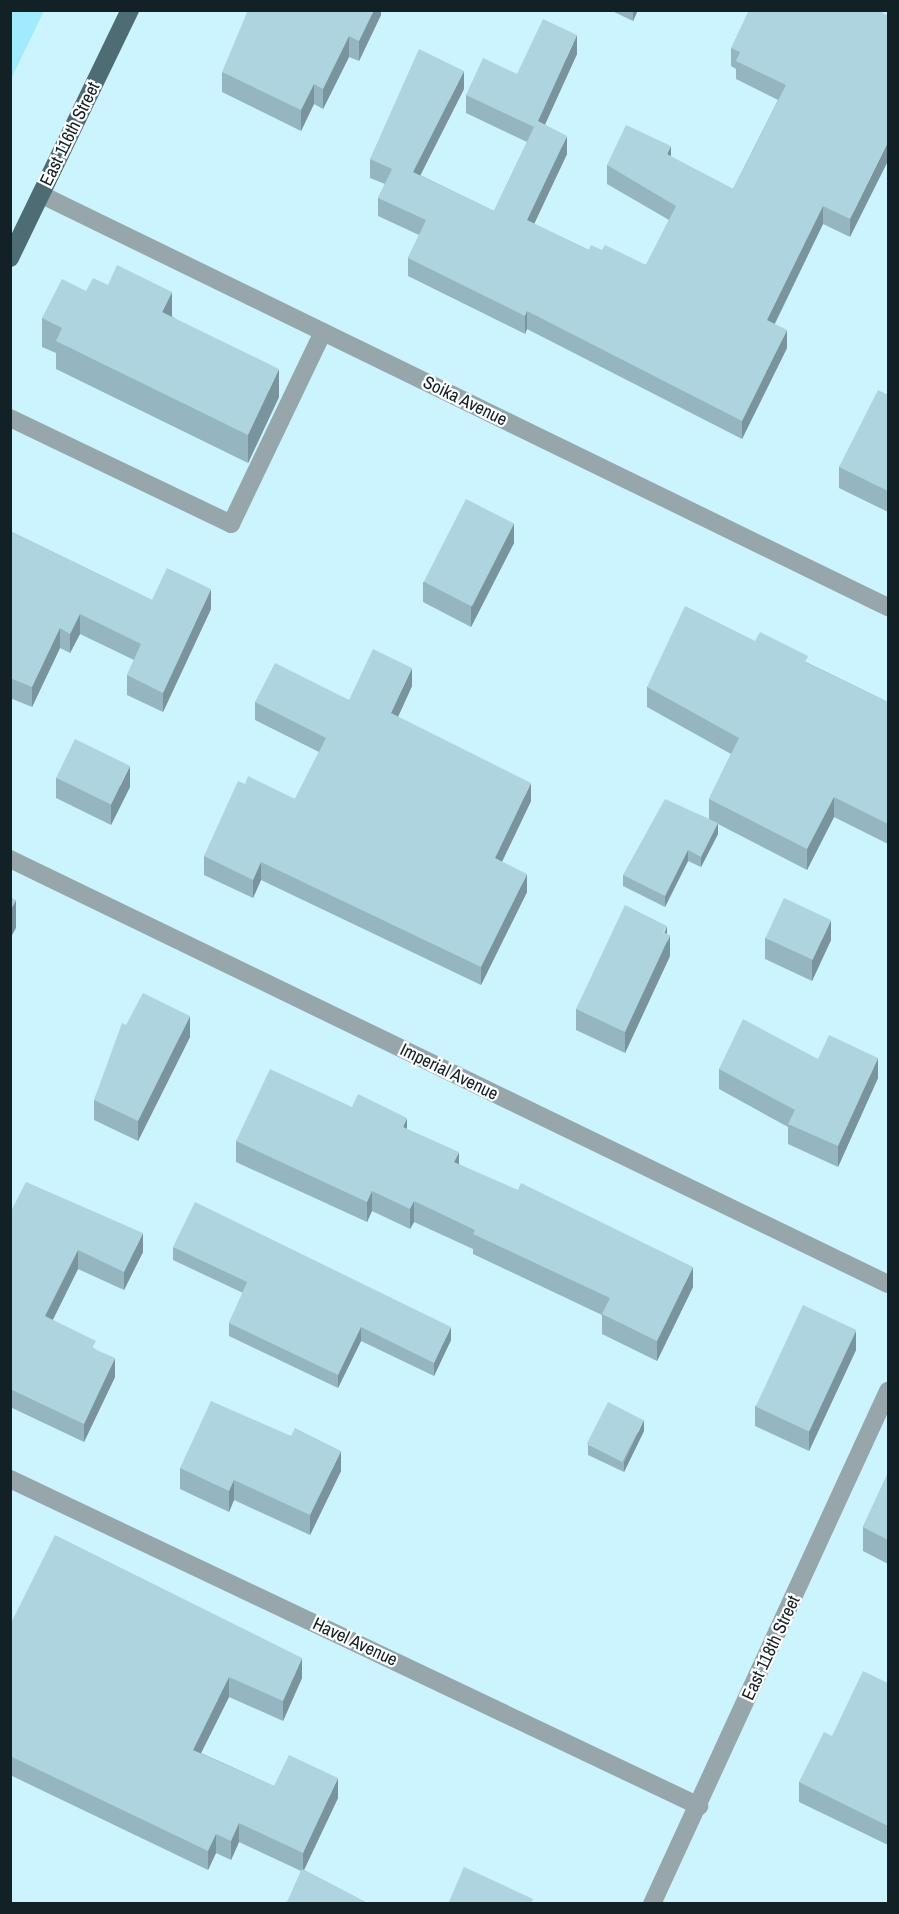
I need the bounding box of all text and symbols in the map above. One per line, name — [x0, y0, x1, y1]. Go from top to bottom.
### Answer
street label: East 116th Street — [36, 78, 104, 190]
street label: Soika Avenue — [419, 371, 511, 431]
street label: Imperial Avenue — [396, 1039, 502, 1105]
street label: East 118th Street — [737, 1592, 805, 1704]
street label: Havel Avenue — [309, 1613, 401, 1671]

